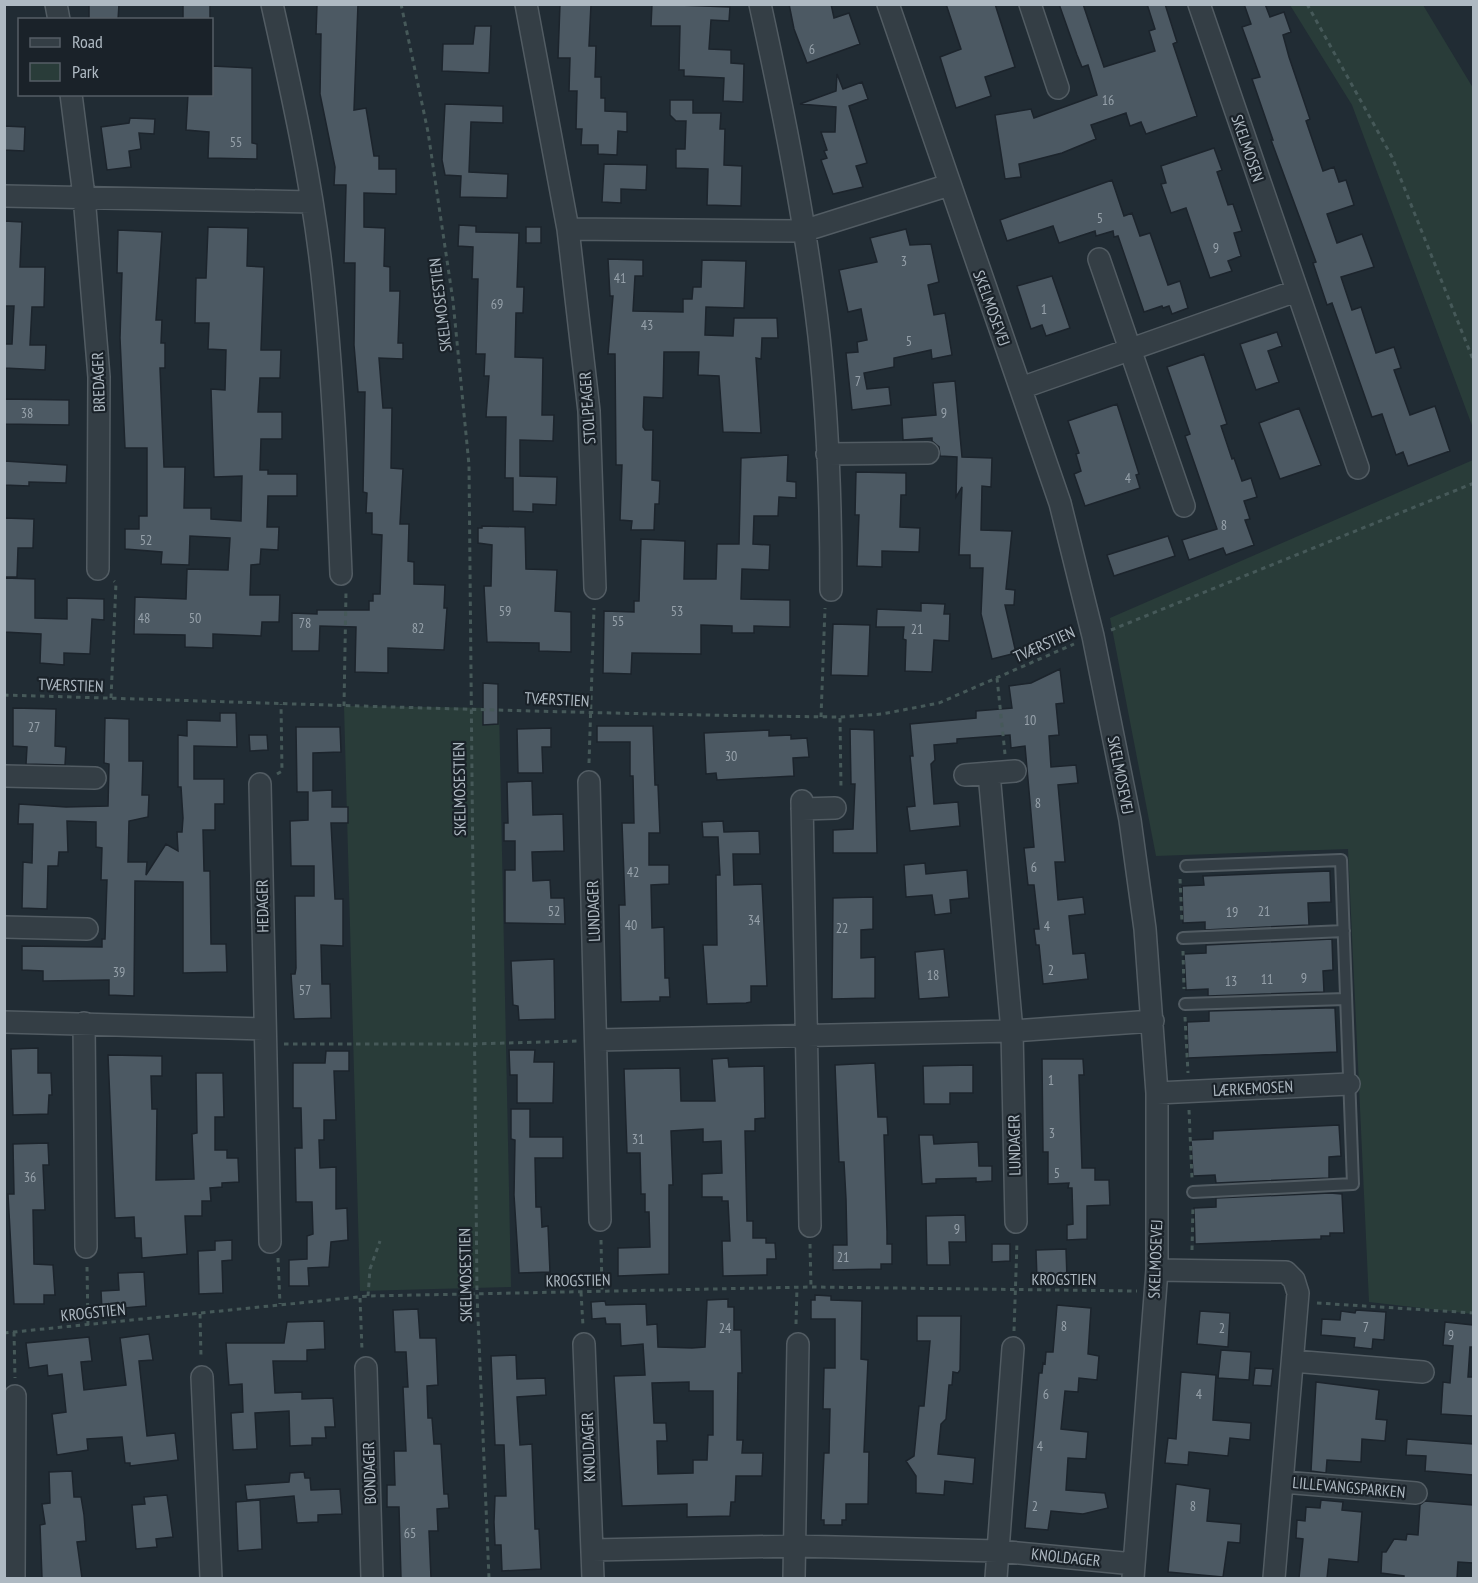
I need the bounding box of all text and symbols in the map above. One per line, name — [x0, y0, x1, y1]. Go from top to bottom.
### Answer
legend — [18, 18, 213, 96]
text: Road — [72, 30, 103, 53]
house number: 6 — [809, 40, 815, 58]
text: Park — [72, 60, 99, 83]
house number: 16 — [1102, 91, 1114, 109]
street label: SKELMOSEN — [1227, 112, 1269, 184]
house number: 55 — [230, 133, 242, 151]
house number: 5 — [1097, 209, 1103, 227]
house number: 9 — [1213, 239, 1219, 257]
house number: 3 — [901, 252, 907, 270]
street label: SKELMOSESTIEN — [424, 257, 456, 353]
street label: SKELMOSEVEJ — [969, 267, 1015, 349]
house number: 41 — [614, 269, 626, 287]
house number: 69 — [491, 295, 503, 313]
house number: 1 — [1041, 300, 1047, 318]
house number: 43 — [641, 316, 653, 334]
house number: 5 — [906, 332, 912, 350]
street label: BREDAGER — [87, 351, 109, 412]
street label: STOLPEAGER — [574, 371, 600, 445]
house number: 7 — [855, 372, 861, 390]
house number: 38 — [21, 404, 33, 422]
house number: 9 — [941, 404, 947, 422]
house number: 4 — [1125, 469, 1132, 487]
house number: 8 — [1221, 516, 1227, 534]
house number: 52 — [140, 531, 152, 549]
house number: 59 — [499, 602, 511, 620]
house number: 53 — [671, 602, 683, 620]
house number: 48 — [138, 609, 150, 627]
house number: 50 — [189, 609, 201, 627]
house number: 55 — [612, 612, 624, 630]
house number: 78 — [299, 614, 311, 632]
house number: 82 — [412, 619, 424, 637]
house number: 21 — [911, 620, 923, 638]
street label: TVÆRSTIEN — [1010, 622, 1078, 666]
street label: TVÆRSTIEN — [38, 674, 104, 696]
street label: TVÆRSTIEN — [524, 687, 590, 711]
house number: 10 — [1024, 711, 1036, 729]
house number: 27 — [28, 718, 40, 736]
street label: SKELMOSEVEJ — [1104, 734, 1138, 816]
street label: SKELMOSESTIEN — [448, 742, 470, 836]
house number: 30 — [725, 747, 737, 765]
house number: 8 — [1035, 794, 1041, 812]
house number: 6 — [1031, 858, 1037, 876]
house number: 42 — [627, 863, 639, 881]
street label: HEDAGER — [252, 879, 272, 933]
street label: LUNDAGER — [582, 880, 604, 942]
house number: 52 — [548, 902, 560, 920]
house number: 21 — [1258, 902, 1270, 920]
house number: 19 — [1226, 903, 1238, 921]
house number: 34 — [748, 911, 761, 929]
house number: 40 — [625, 916, 637, 934]
house number: 4 — [1044, 917, 1051, 935]
house number: 22 — [836, 919, 848, 937]
house number: 2 — [1048, 961, 1054, 979]
house number: 39 — [113, 963, 125, 981]
house number: 18 — [927, 966, 939, 984]
house number: 9 — [1301, 969, 1307, 987]
house number: 11 — [1261, 970, 1273, 988]
house number: 13 — [1225, 972, 1237, 990]
house number: 57 — [299, 981, 311, 999]
house number: 1 — [1048, 1071, 1054, 1089]
street label: LÆRKEMOSEN — [1212, 1076, 1294, 1100]
street label: LUNDAGER — [1003, 1114, 1025, 1176]
house number: 3 — [1049, 1124, 1055, 1142]
house number: 31 — [632, 1130, 644, 1148]
house number: 5 — [1054, 1164, 1060, 1182]
house number: 36 — [24, 1168, 36, 1186]
street label: SKELMOSEVEJ — [1144, 1219, 1166, 1299]
house number: 9 — [954, 1220, 960, 1238]
street label: SKELMOSESTIEN — [454, 1228, 476, 1322]
house number: 21 — [837, 1248, 849, 1266]
street label: KROGSTIEN — [545, 1269, 611, 1291]
street label: KROGSTIEN — [1032, 1269, 1096, 1289]
street label: KROGSTIEN — [60, 1299, 126, 1325]
house number: 8 — [1061, 1317, 1067, 1335]
house number: 7 — [1363, 1318, 1369, 1336]
house number: 24 — [719, 1319, 732, 1337]
house number: 2 — [1219, 1319, 1225, 1337]
house number: 9 — [1448, 1326, 1454, 1344]
house number: 6 — [1043, 1385, 1049, 1403]
house number: 4 — [1196, 1385, 1203, 1403]
street label: KNOLDAGER — [577, 1412, 599, 1482]
house number: 4 — [1037, 1437, 1044, 1455]
street label: BONDAGER — [358, 1441, 380, 1505]
street label: LILLEVANGSPARKEN — [1292, 1472, 1406, 1502]
house number: 2 — [1032, 1497, 1038, 1515]
house number: 8 — [1190, 1497, 1196, 1515]
house number: 65 — [404, 1524, 416, 1542]
street label: KNOLDAGER — [1030, 1543, 1102, 1571]

